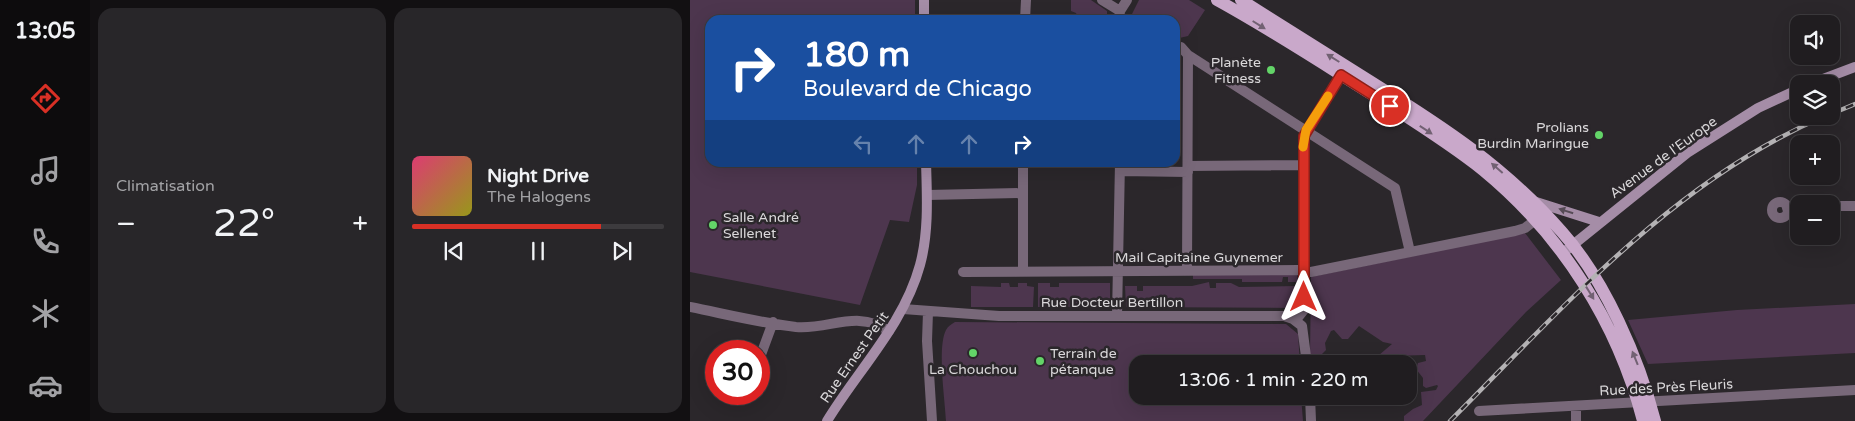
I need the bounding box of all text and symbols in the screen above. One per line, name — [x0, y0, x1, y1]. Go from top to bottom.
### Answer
map controls — [1790, 15, 1840, 245]
button: sound — [1790, 15, 1840, 65]
text: 13:05 — [15, 18, 75, 44]
one-way arrow — [1253, 20, 1266, 30]
text: 180 m — [803, 34, 910, 76]
icon: right — [720, 35, 785, 100]
one-way arrow — [1327, 53, 1340, 63]
place label: Planète Fitness — [1211, 54, 1261, 87]
marker: Planète Fitness — [1265, 64, 1277, 76]
button: layers — [1790, 75, 1840, 125]
text: Boulevard de Chicago — [803, 76, 1032, 102]
icon: directions — [28, 81, 63, 116]
pin — [1369, 85, 1411, 127]
icon: arrive — [1376, 92, 1404, 120]
street label: Avenue de l'Europe — [1606, 113, 1720, 202]
place label: Prolians Burdin Maringue — [1477, 119, 1589, 152]
one-way arrow — [1420, 125, 1433, 135]
marker: Prolians Burdin Maringue — [1593, 129, 1605, 141]
icon: left — [849, 130, 877, 158]
icon: ahead — [902, 130, 930, 158]
icon: ahead — [955, 130, 983, 158]
icon: right — [1008, 130, 1036, 158]
button: + — [1790, 135, 1840, 185]
icon: music — [28, 153, 63, 188]
one-way arrow — [1491, 162, 1504, 173]
text: Night Drive — [487, 165, 589, 187]
text: Climatisation — [116, 176, 215, 196]
text: The Halogens — [487, 187, 591, 207]
button: − — [1790, 195, 1840, 245]
text: 22° — [213, 201, 275, 247]
text: − — [116, 207, 136, 241]
text: + — [352, 207, 368, 241]
one-way arrow — [1558, 207, 1573, 215]
place label: Salle André Sellenet — [723, 209, 799, 242]
marker: Salle André Sellenet — [707, 219, 719, 231]
icon: phone — [28, 224, 63, 259]
icon: previous — [440, 237, 468, 265]
icon: pause — [524, 237, 552, 265]
icon: next — [608, 237, 636, 265]
street label: Mail Capitaine Guynemer — [1115, 249, 1284, 266]
position arrow — [1277, 270, 1329, 322]
one-way arrow — [1585, 287, 1594, 300]
street label: Rue Docteur Bertillon — [1041, 294, 1183, 311]
icon: climate — [28, 296, 63, 331]
street label: Rue Ernest Petit — [817, 308, 893, 406]
speed limit sign: 30 — [705, 340, 770, 405]
place label: Terrain de pétanque — [1050, 345, 1117, 378]
marker: La Chouchou — [967, 347, 979, 359]
one-way arrow — [1630, 351, 1638, 365]
marker: Terrain de pétanque — [1034, 355, 1046, 367]
place label: La Chouchou — [929, 361, 1017, 378]
icon: car — [28, 368, 63, 403]
text: 13:06 · 1 min · 220 m — [1177, 369, 1369, 391]
street label: Rue des Près Fleuris — [1599, 375, 1734, 399]

